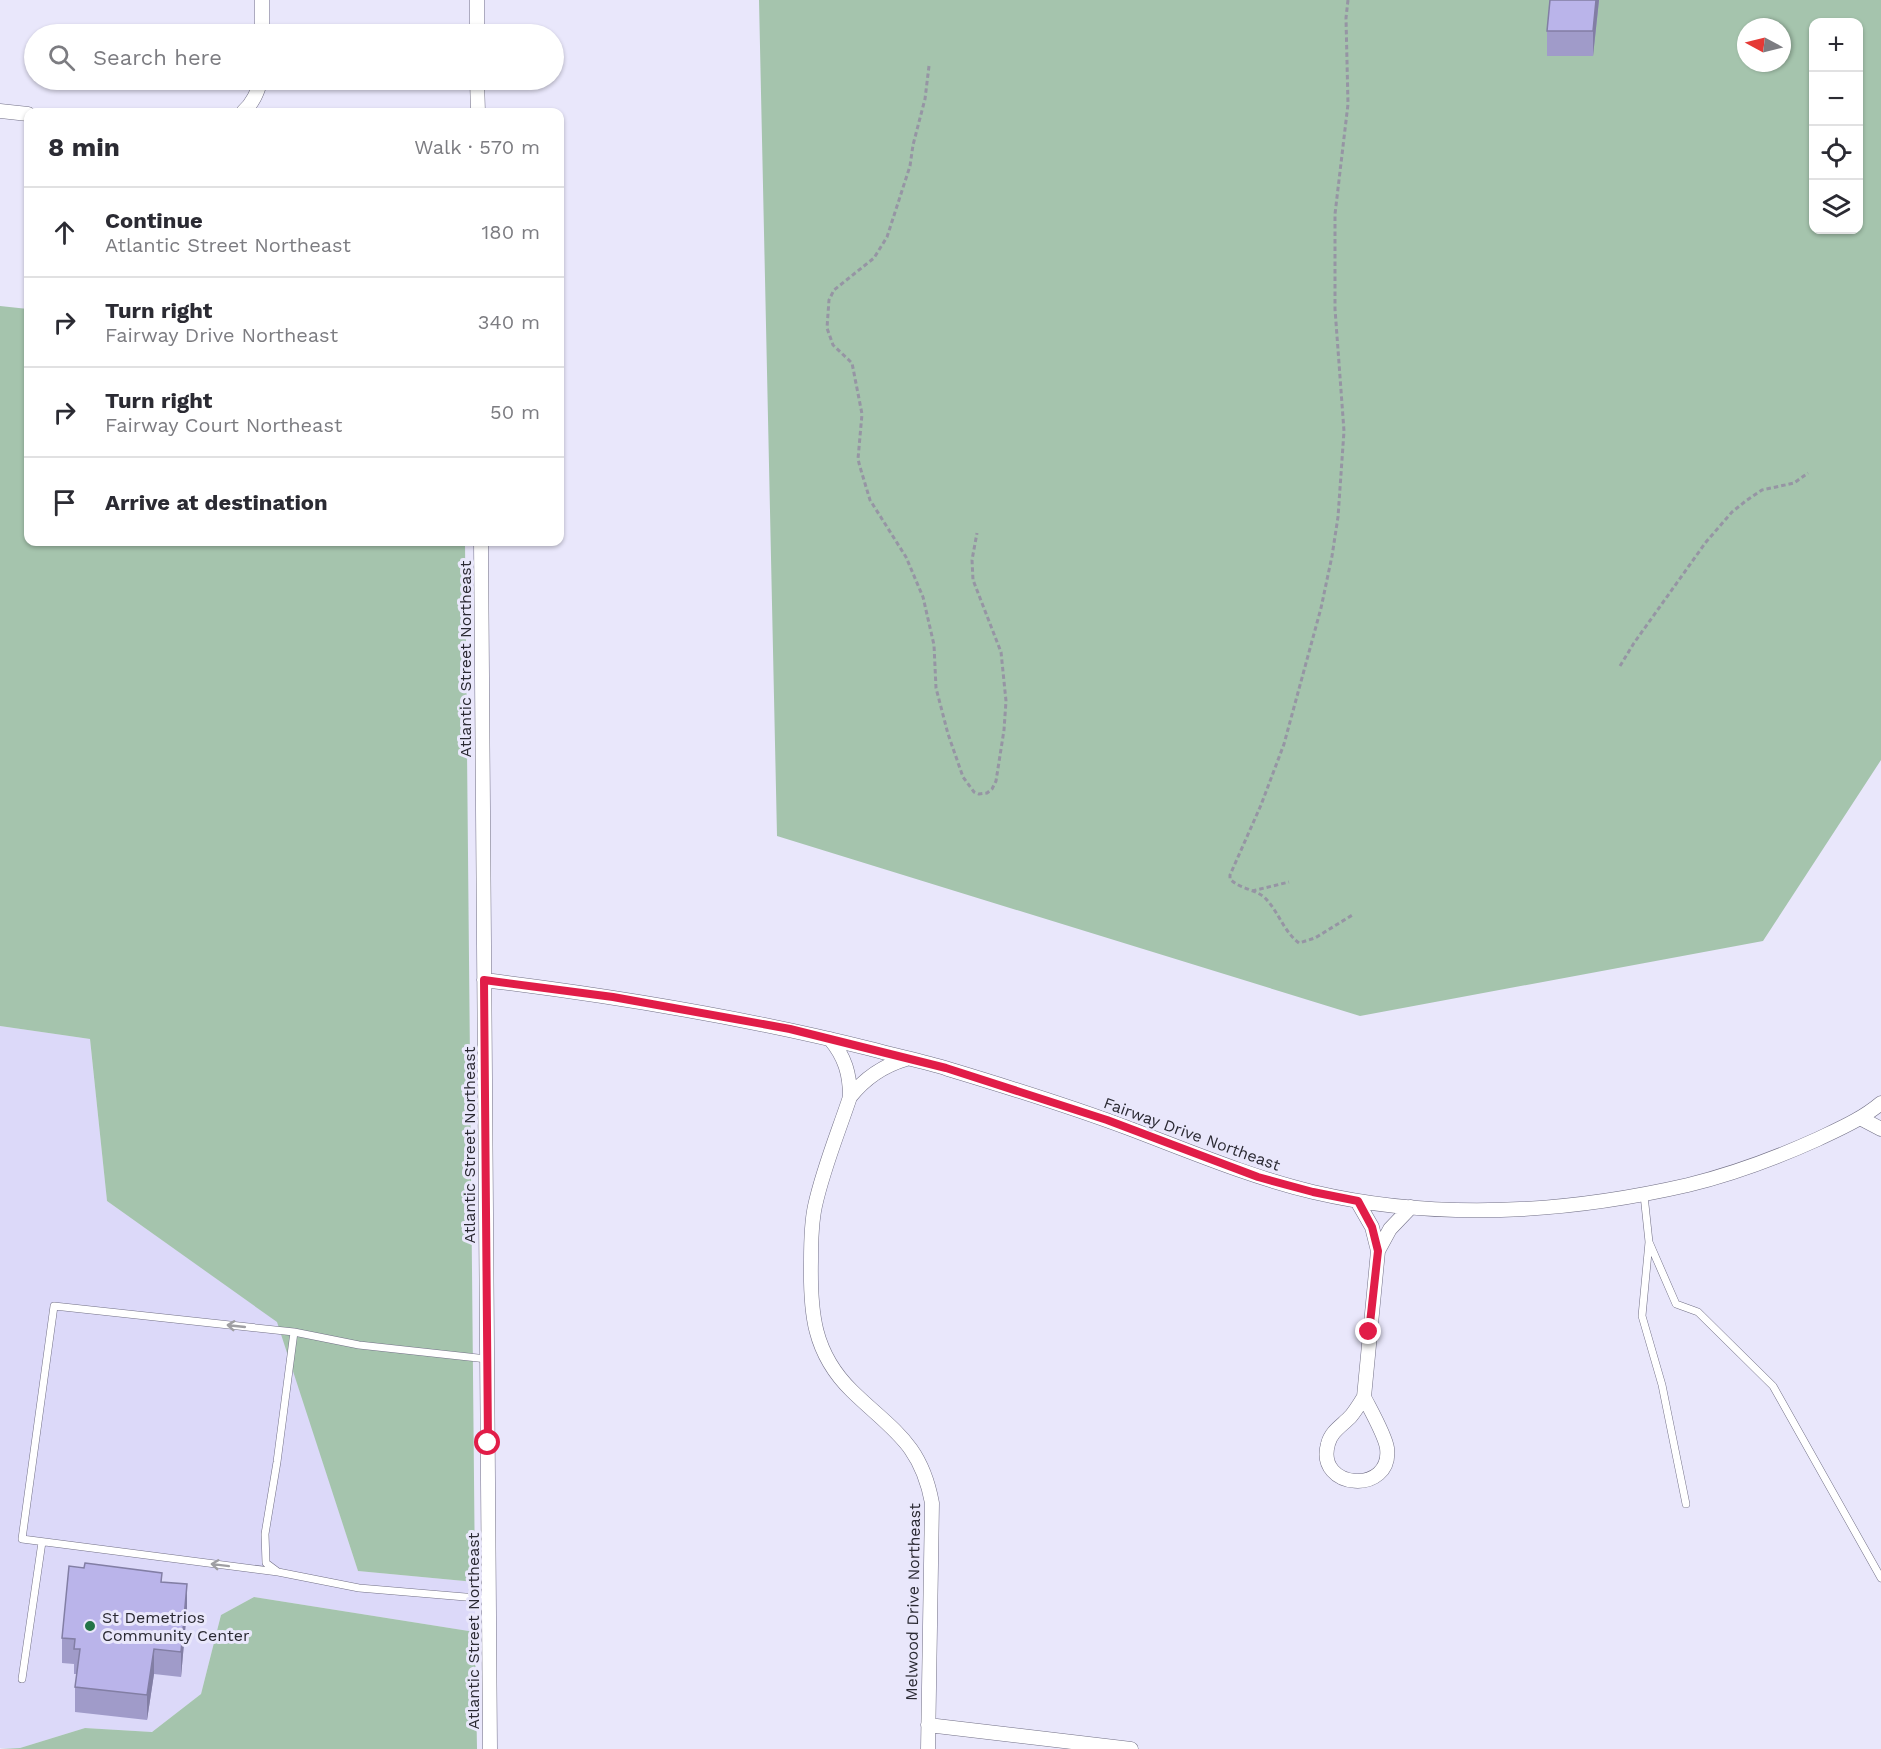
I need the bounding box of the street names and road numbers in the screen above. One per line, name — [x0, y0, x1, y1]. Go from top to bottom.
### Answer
street label: Atlantic Street Northeast — [456, 560, 475, 757]
street label: Atlantic Street Northeast — [460, 1046, 479, 1243]
street label: Fairway Drive Northeast — [1101, 1093, 1283, 1175]
street label: Melwood Drive Northeast — [902, 1503, 924, 1701]
street label: Atlantic Street Northeast — [464, 1532, 483, 1729]

